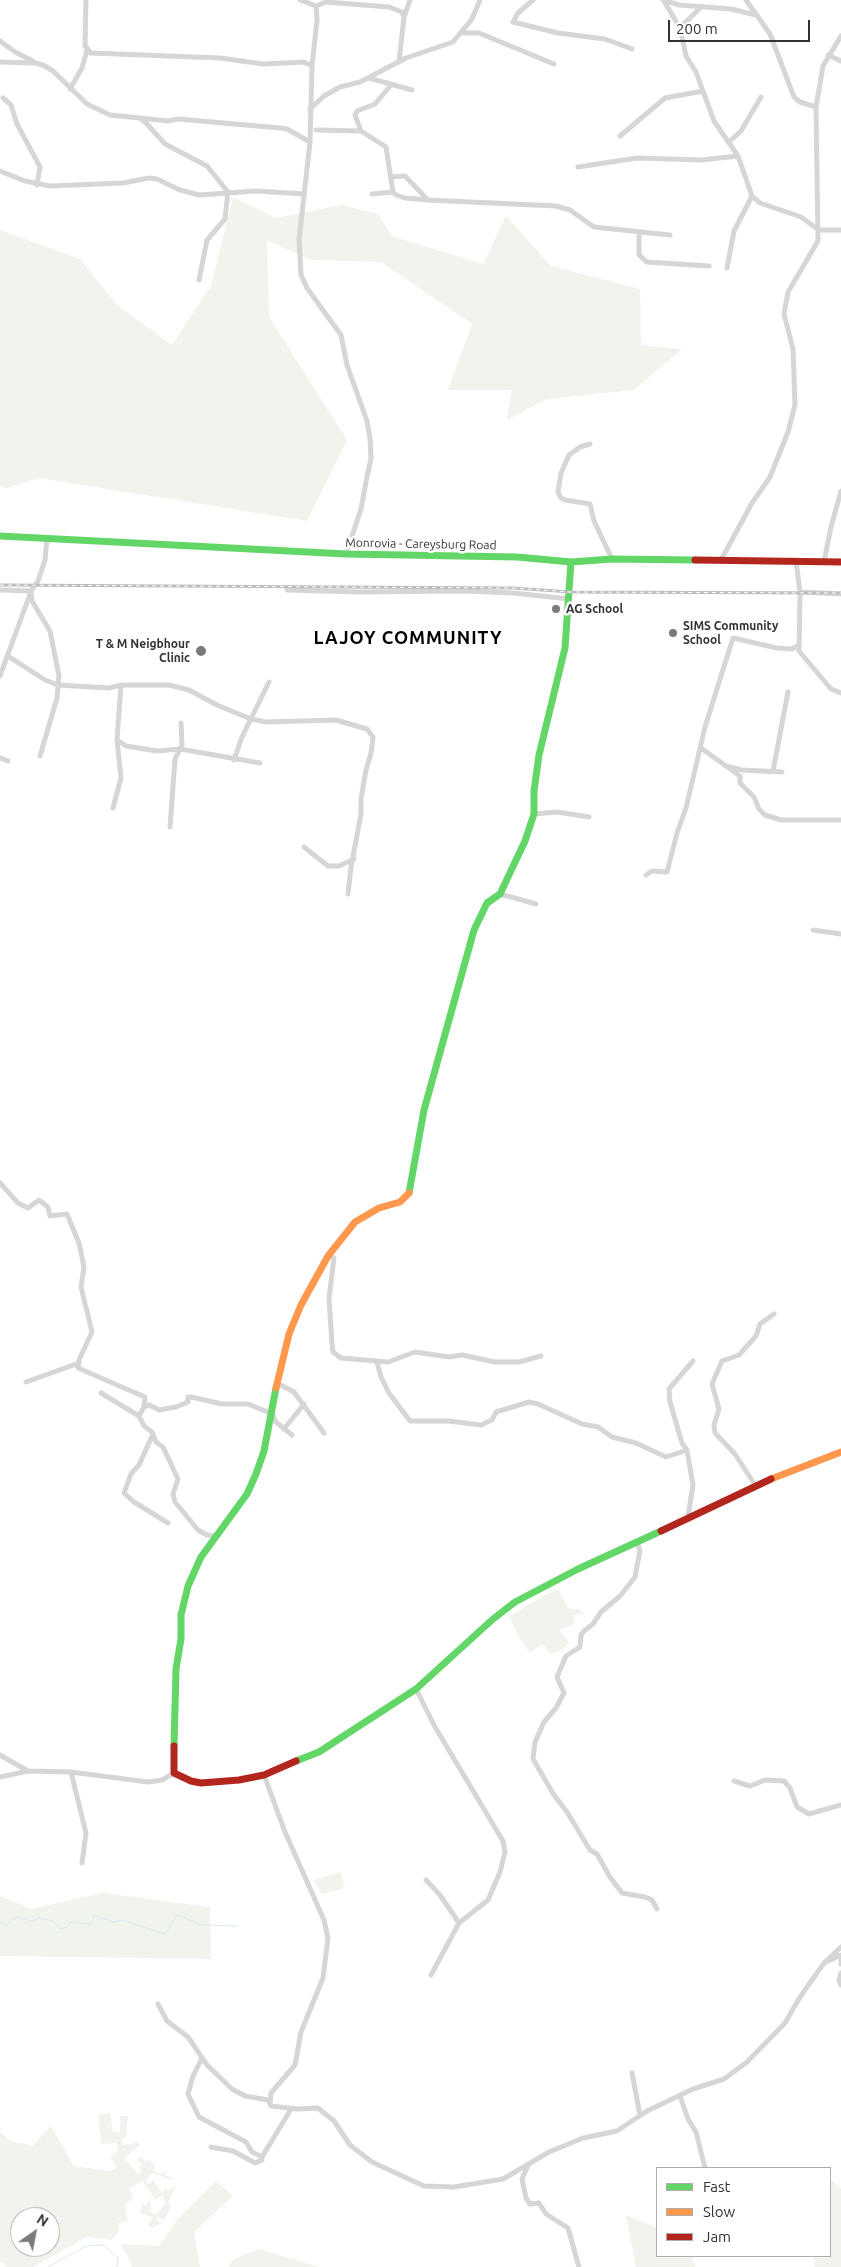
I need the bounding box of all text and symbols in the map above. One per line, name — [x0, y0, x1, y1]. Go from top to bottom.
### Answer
scale bar — [671, 10, 814, 42]
text: 200 m — [676, 20, 718, 37]
street label: Monrovia - Careysburg Road — [345, 535, 497, 553]
place label: AG School — [566, 602, 623, 616]
marker: AG School — [550, 603, 562, 615]
place label: SIMS Community School — [683, 619, 778, 647]
district label: LAJOY COMMUNITY — [312, 627, 504, 649]
marker: SIMS Community School — [667, 627, 679, 639]
place label: T & M Neigbhour Clinic — [96, 637, 190, 665]
marker: T & M Neigbhour Clinic — [194, 644, 208, 658]
legend — [656, 2167, 831, 2257]
text: Fast — [703, 2178, 730, 2195]
text: Slow — [703, 2203, 735, 2220]
north arrow — [10, 2207, 60, 2257]
text: N — [34, 2211, 51, 2230]
text: Jam — [703, 2228, 731, 2245]

